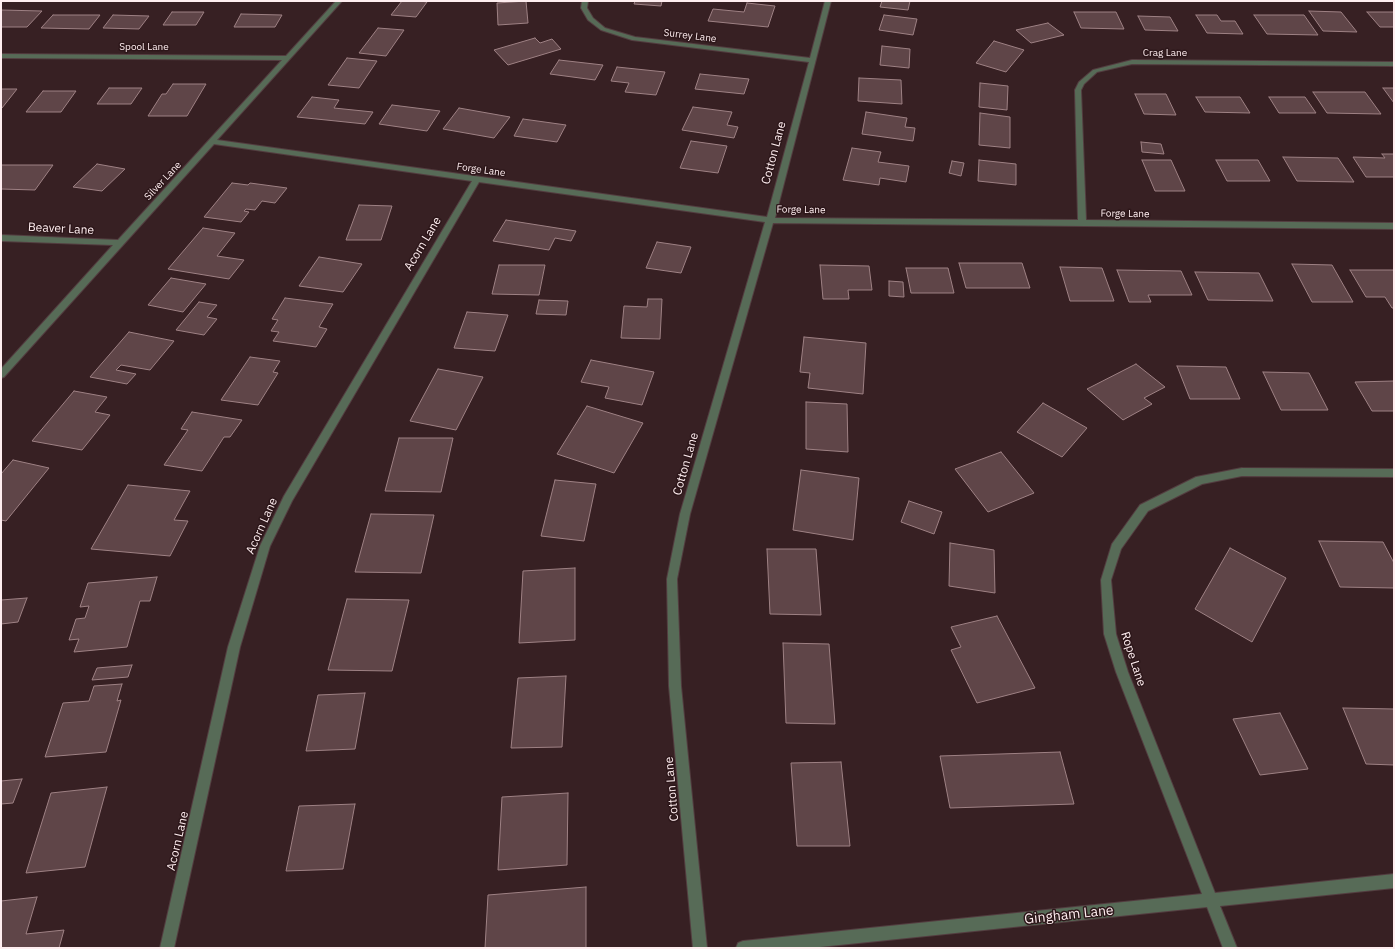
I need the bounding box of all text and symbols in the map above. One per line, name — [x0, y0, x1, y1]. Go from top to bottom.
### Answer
street label: Surrey Lane — [663, 27, 717, 45]
street label: Spool Lane — [119, 41, 169, 53]
street label: Crag Lane — [1143, 47, 1187, 59]
street label: Cotton Lane — [759, 120, 789, 186]
street label: Silver Lane — [142, 159, 184, 203]
street label: Forge Lane — [456, 161, 506, 179]
street label: Forge Lane — [776, 204, 826, 216]
street label: Forge Lane — [1100, 208, 1150, 220]
street label: Acorn Lane — [401, 214, 445, 274]
street label: Beaver Lane — [28, 220, 94, 238]
street label: Cotton Lane — [670, 431, 702, 497]
street label: Acorn Lane — [243, 496, 281, 556]
street label: Rope Lane — [1117, 630, 1149, 688]
street label: Cotton Lane — [662, 756, 682, 822]
street label: Acorn Lane — [164, 810, 192, 872]
street label: Gingham Lane — [1024, 902, 1114, 928]

